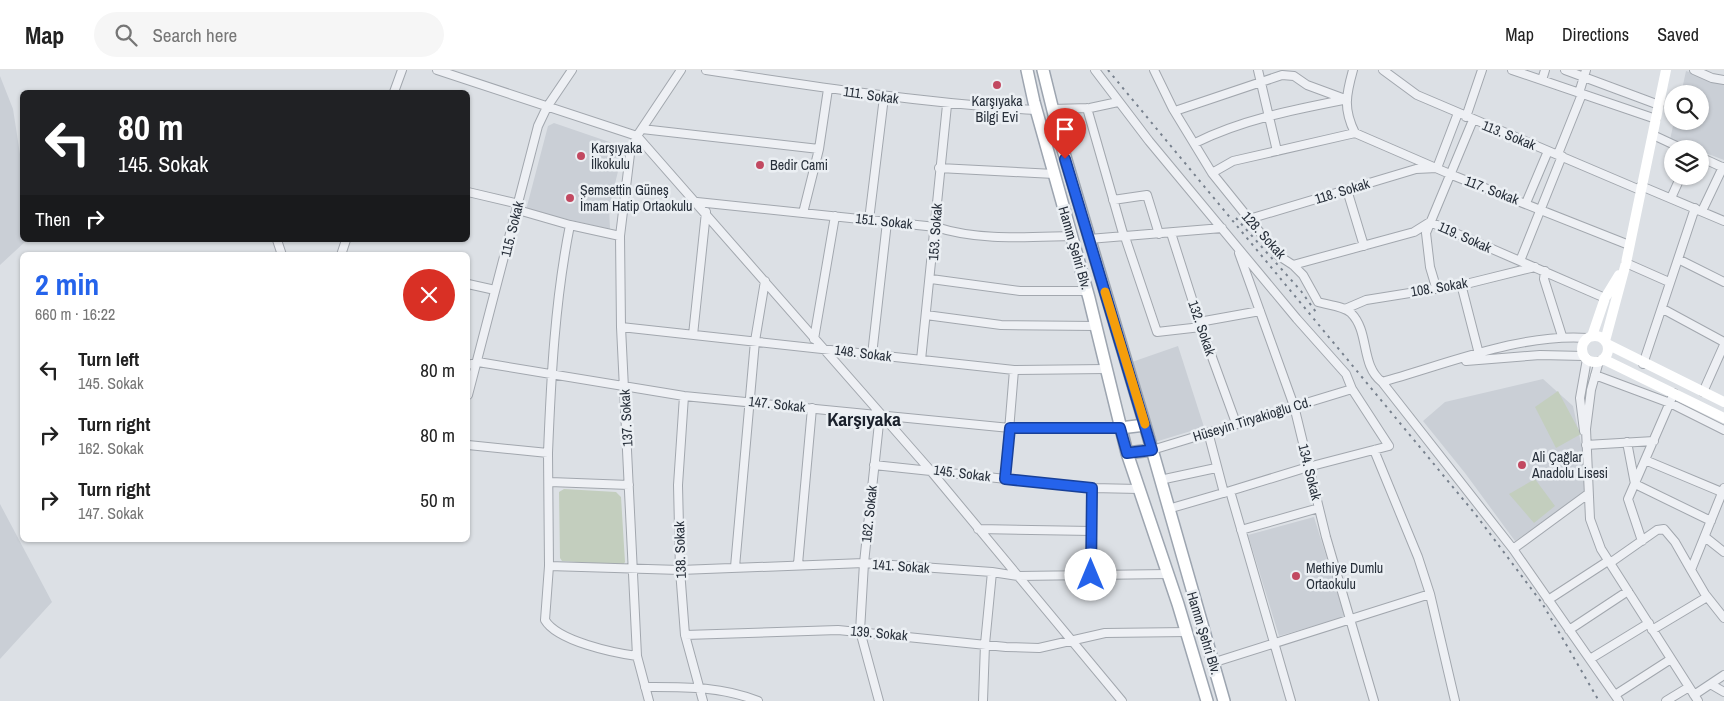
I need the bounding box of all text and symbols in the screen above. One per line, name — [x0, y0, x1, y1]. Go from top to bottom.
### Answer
search box — [94, 12, 444, 57]
text: Map — [25, 19, 64, 51]
icon: search — [112, 21, 140, 49]
text: Search here — [152, 22, 237, 48]
text: Map — [1505, 22, 1534, 47]
text: Directions — [1562, 22, 1629, 47]
text: Saved — [1657, 22, 1699, 47]
marker: Karşıyaka Bilgi Evi — [991, 79, 1003, 91]
street label: 111. Sokak — [842, 82, 900, 108]
map controls — [1664, 85, 1709, 185]
button: search — [1664, 85, 1709, 130]
place label: Karşıyaka Bilgi Evi — [971, 92, 1023, 126]
text: 80 m — [118, 104, 183, 151]
pin — [1044, 108, 1086, 159]
icon: left — [35, 110, 100, 175]
icon: arrive — [1051, 115, 1079, 143]
street label: 113. Sokak — [1479, 116, 1539, 154]
place label: Karşıyaka İlkokulu — [591, 139, 643, 173]
button: layers — [1664, 140, 1709, 185]
text: 145. Sokak — [118, 149, 208, 179]
marker: Karşıyaka İlkokulu — [575, 150, 587, 162]
place label: Bedir Cami — [770, 156, 828, 174]
marker: Bedir Cami — [754, 159, 766, 171]
street label: 117. Sokak — [1462, 171, 1522, 209]
street label: 118. Sokak — [1312, 174, 1372, 208]
place label: Şemsettin Güneş İmam Hatip Ortaokulu — [580, 181, 692, 215]
marker: Şemsettin Güneş İmam Hatip Ortaokulu — [564, 192, 576, 204]
street label: 115. Sokak — [496, 199, 528, 259]
street label: 153. Sokak — [924, 202, 946, 261]
street label: Hamm Şehri Blv. — [1055, 204, 1095, 292]
icon: right — [81, 205, 109, 233]
text: Then — [35, 206, 71, 232]
street label: 128. Sokak — [1238, 208, 1290, 263]
street label: 151. Sokak — [854, 209, 914, 233]
street label: 119. Sokak — [1435, 217, 1495, 257]
text: 2 min — [35, 264, 99, 304]
button: close — [403, 269, 455, 321]
street label: 108. Sokak — [1409, 274, 1469, 300]
street label: 132. Sokak — [1184, 298, 1220, 358]
text: 660 m · 16:22 — [35, 303, 115, 325]
street label: 148. Sokak — [833, 341, 893, 365]
text: Turn left — [78, 346, 139, 372]
icon: left — [35, 356, 63, 384]
text: 80 m — [420, 357, 455, 383]
text: 145. Sokak — [78, 372, 144, 394]
street label: 137. Sokak — [615, 389, 636, 447]
street label: 147. Sokak — [747, 392, 807, 416]
street label: Hüseyin Tiryakioğlu Cd. — [1191, 392, 1313, 446]
district label: Karşıyaka — [827, 406, 901, 432]
text: Turn right — [78, 411, 150, 437]
icon: right — [35, 421, 63, 449]
text: 80 m — [420, 422, 455, 448]
text: 162. Sokak — [78, 437, 144, 459]
street label: 134. Sokak — [1294, 442, 1326, 502]
place label: Ali Çağlar Anadolu Lisesi — [1531, 448, 1608, 482]
marker: Ali Çağlar Anadolu Lisesi — [1516, 459, 1528, 471]
street label: 145. Sokak — [932, 461, 992, 485]
text: Turn right — [78, 476, 150, 502]
street label: 162. Sokak — [857, 484, 881, 544]
icon: right — [35, 486, 63, 514]
text: 50 m — [420, 487, 455, 513]
text: 147. Sokak — [78, 502, 144, 524]
street label: 138. Sokak — [670, 521, 690, 579]
position arrow — [1064, 548, 1116, 600]
street label: 141. Sokak — [872, 555, 931, 577]
place label: Methiye Dumlu Ortaokulu — [1306, 559, 1383, 593]
marker: Methiye Dumlu Ortaokulu — [1290, 570, 1302, 582]
street label: Hamm Şehri Blv. — [1183, 589, 1225, 677]
street label: 139. Sokak — [850, 622, 909, 644]

